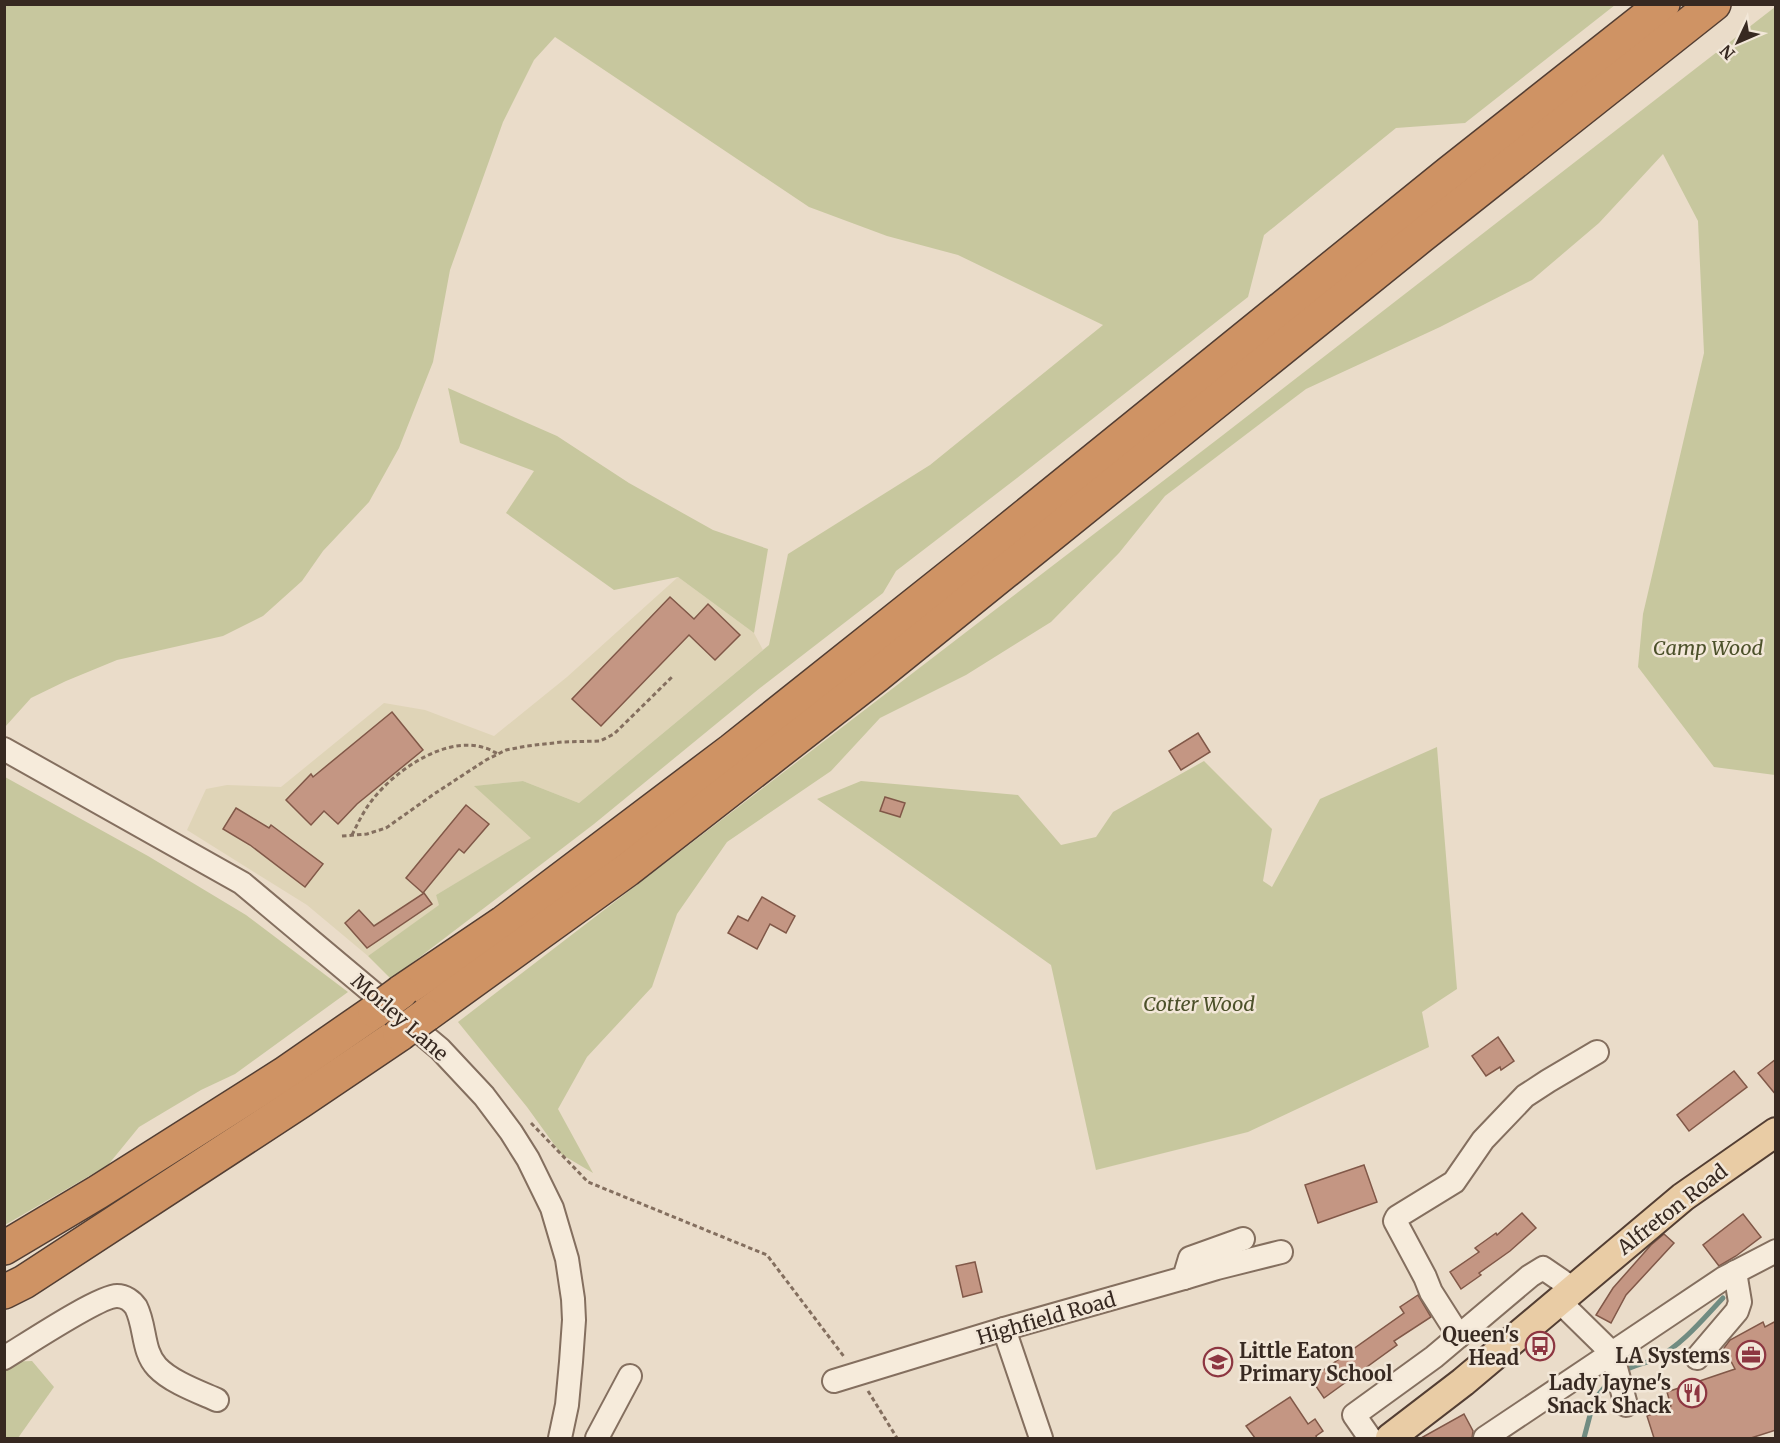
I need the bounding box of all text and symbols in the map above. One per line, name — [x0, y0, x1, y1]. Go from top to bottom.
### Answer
north arrow — [1708, 12, 1768, 72]
text: N — [1715, 41, 1739, 64]
park label: Camp Wood — [1653, 635, 1763, 660]
street label: Morley Lane — [346, 968, 454, 1066]
park label: Cotter Wood — [1143, 991, 1255, 1016]
street label: Alfreton Road — [1611, 1158, 1732, 1260]
street label: Highfield Road — [974, 1286, 1118, 1350]
place label: Queen's Head — [1442, 1322, 1519, 1370]
bus stop icon: Queen's Head — [1524, 1330, 1556, 1362]
place label: Little Eaton Primary School — [1239, 1338, 1393, 1386]
office icon: LA Systems — [1735, 1339, 1767, 1371]
place label: LA Systems — [1615, 1343, 1730, 1368]
school or university icon: Little Eaton Primary School — [1202, 1346, 1234, 1378]
place label: Lady Jayne's Snack Shack — [1547, 1370, 1671, 1418]
restaurant icon: Lady Jayne's Snack Shack — [1676, 1377, 1708, 1409]

